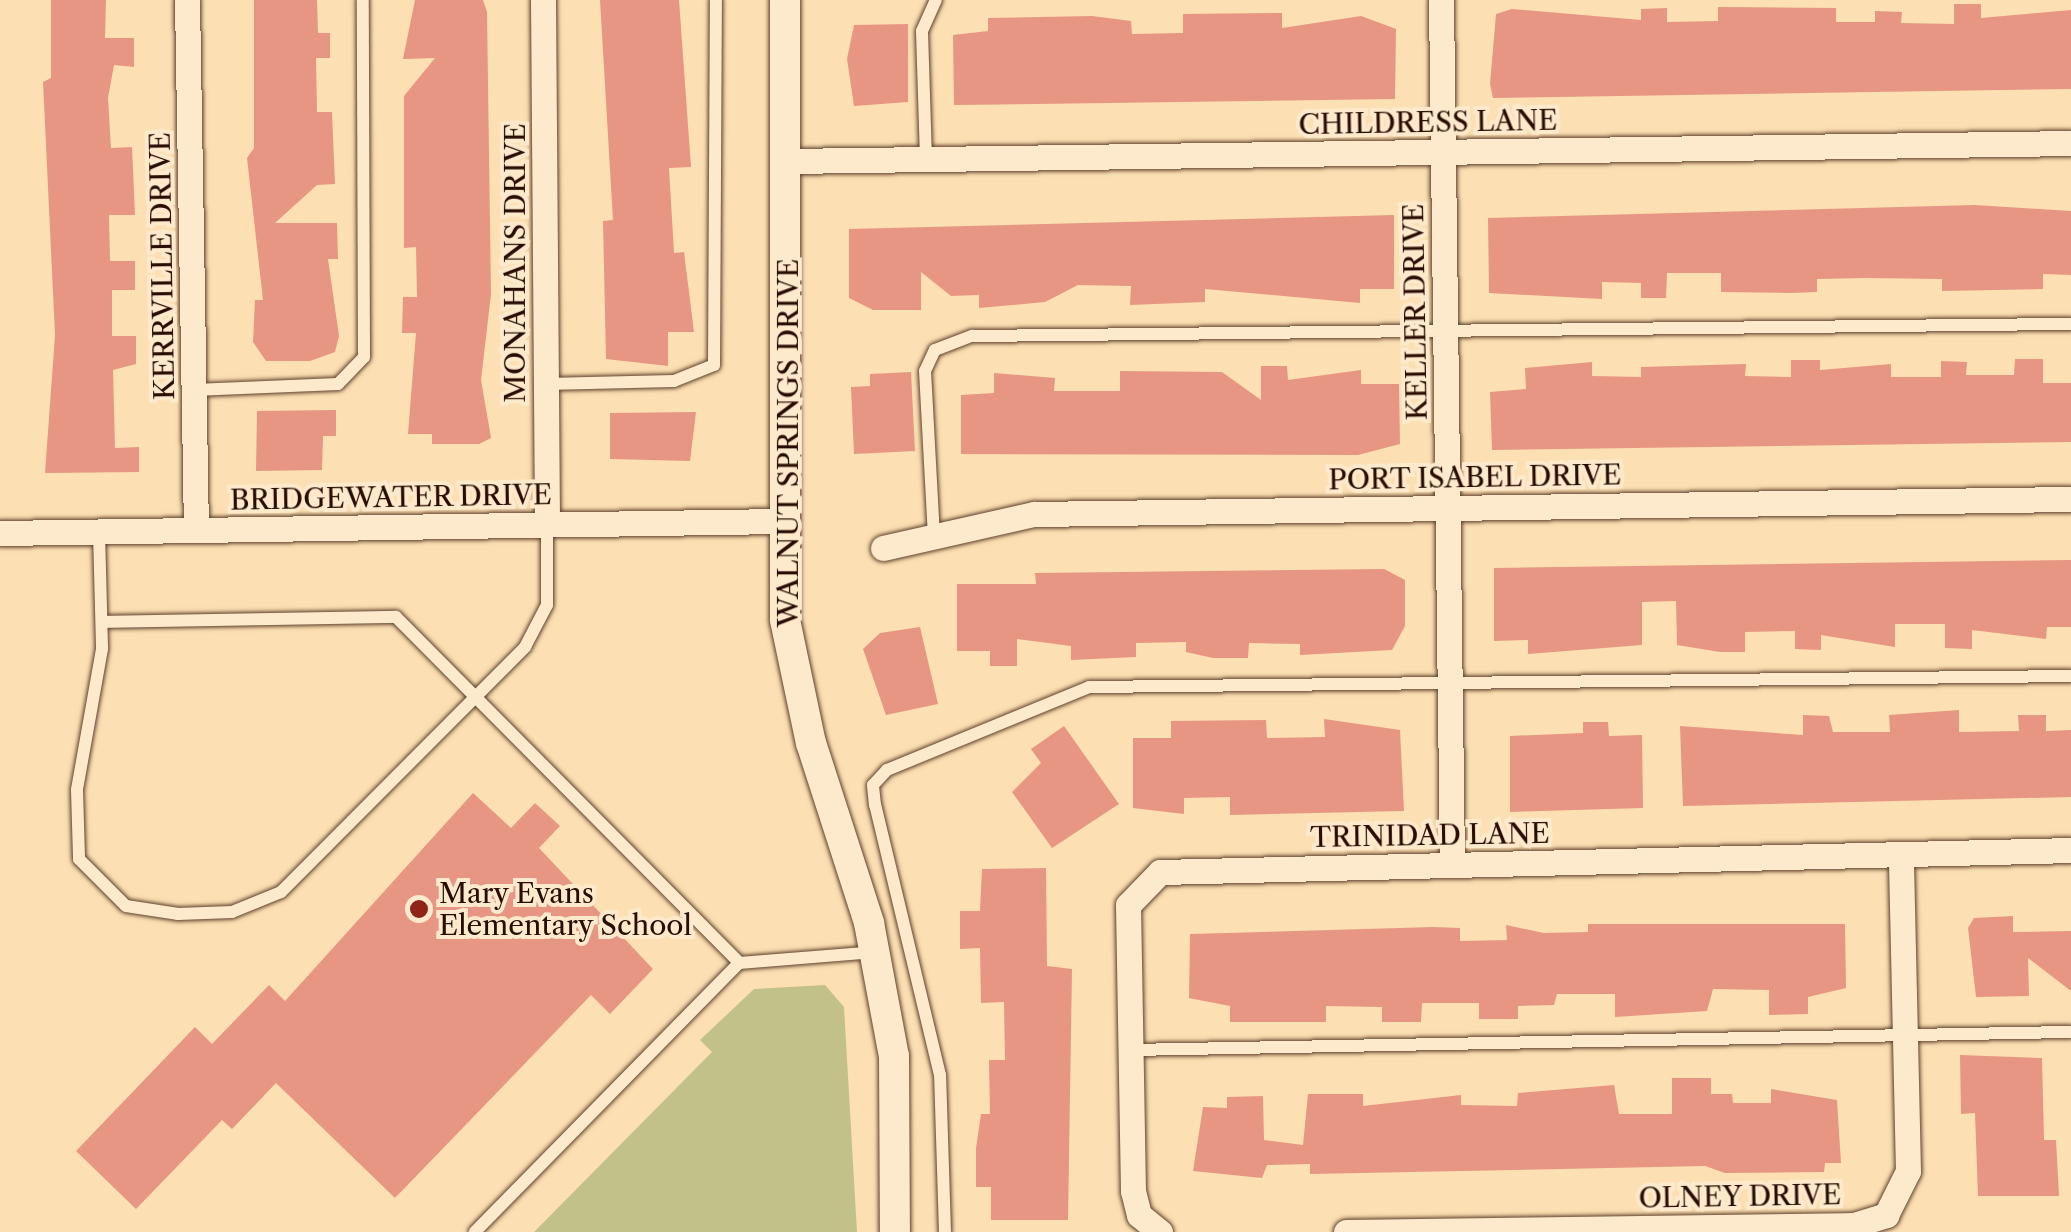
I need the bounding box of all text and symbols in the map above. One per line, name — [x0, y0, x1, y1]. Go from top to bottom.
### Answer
street label: CHILDRESS LANE — [1298, 103, 1558, 141]
street label: MONAHANS DRIVE — [498, 123, 532, 403]
street label: KERRVILLE DRIVE — [143, 132, 181, 400]
street label: KELLER DRIVE — [1396, 203, 1434, 421]
street label: WALNUT SPRINGS DRIVE — [771, 258, 805, 628]
street label: PORT ISABEL DRIVE — [1327, 458, 1623, 496]
street label: BRIDGEWATER DRIVE — [229, 477, 553, 517]
street label: TRINIDAD LANE — [1310, 816, 1550, 854]
place label: Mary Evans Elementary School — [439, 876, 693, 942]
marker: Mary Evans Elementary School — [408, 898, 430, 920]
street label: OLNEY DRIVE — [1638, 1177, 1842, 1215]

